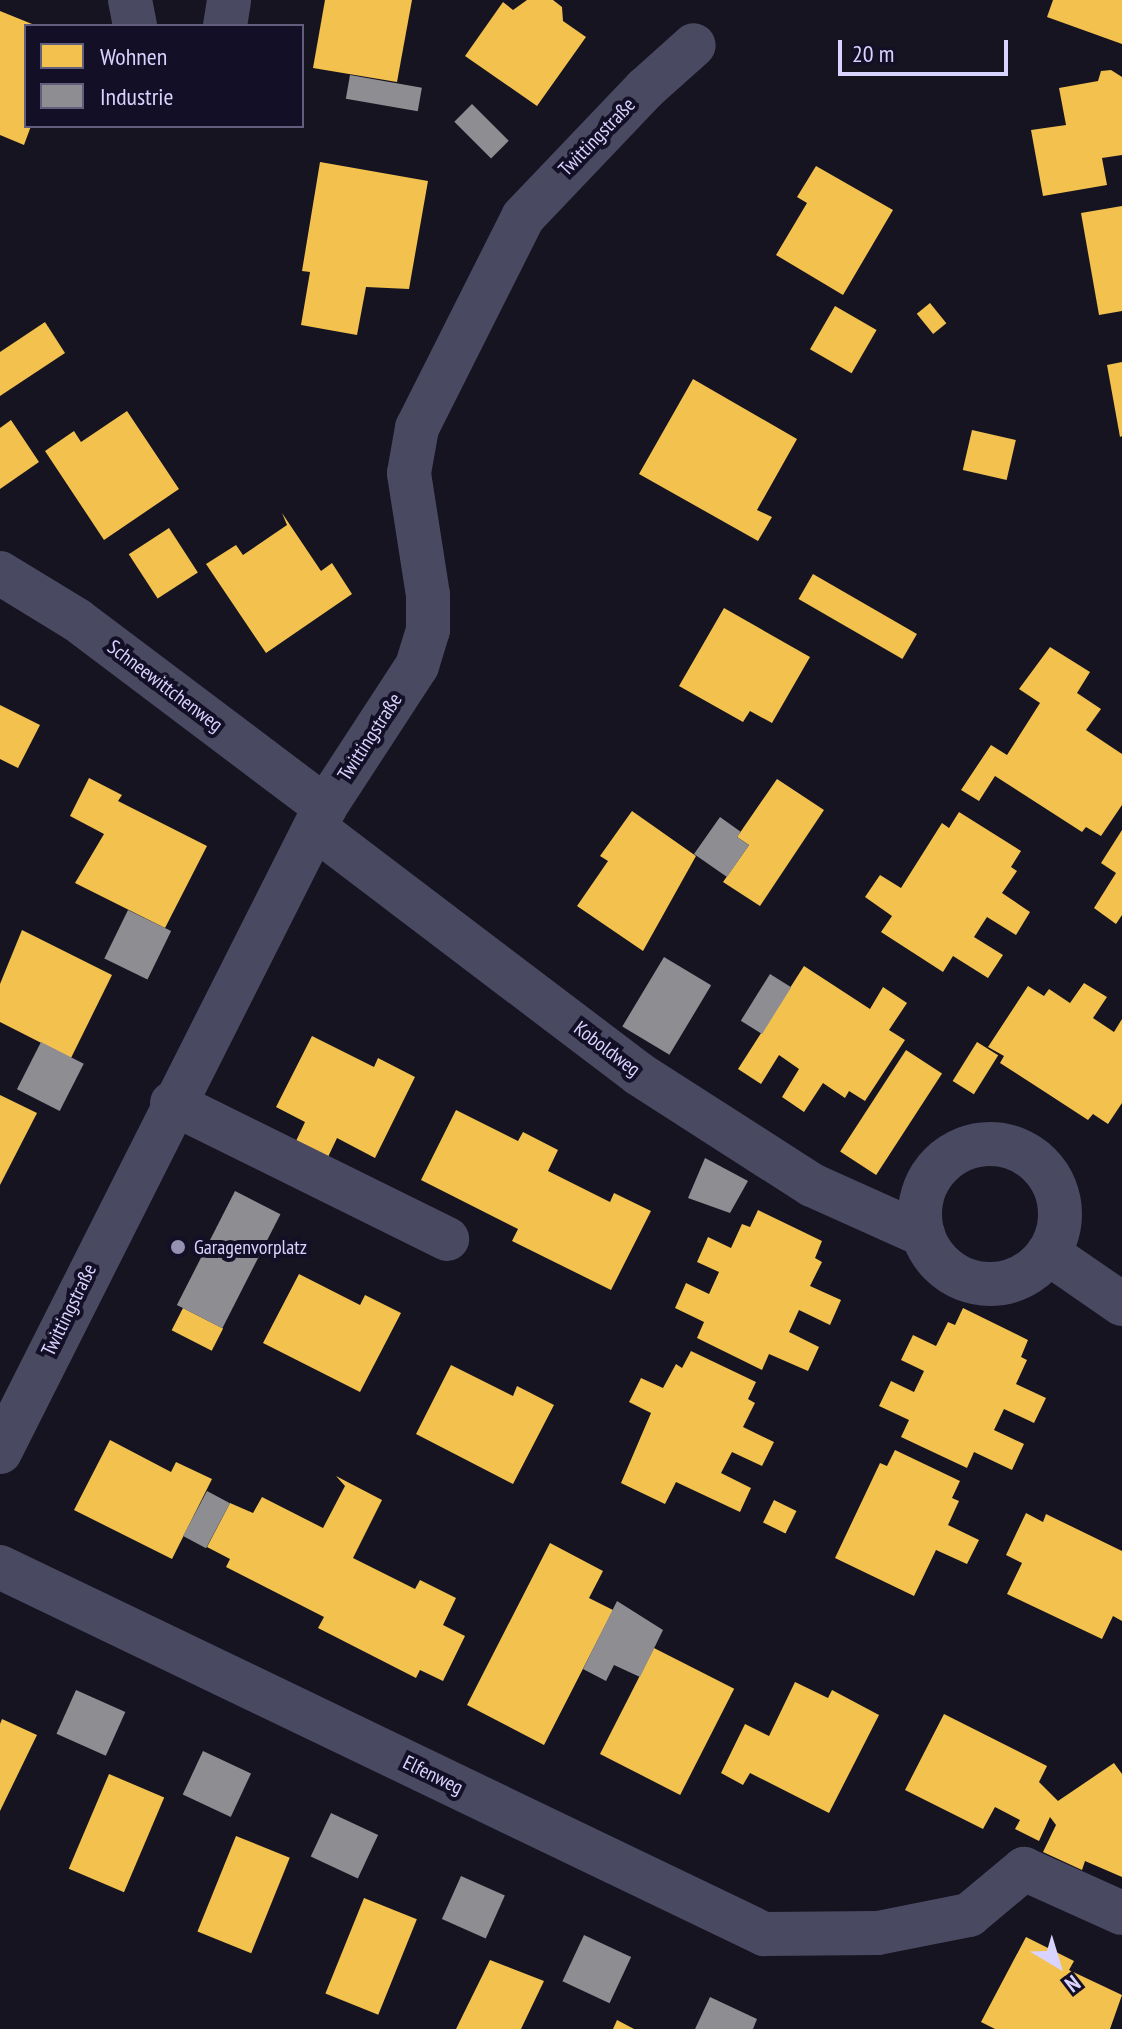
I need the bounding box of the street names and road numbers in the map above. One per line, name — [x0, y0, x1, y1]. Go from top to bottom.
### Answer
street label: Twittingstraße — [554, 93, 640, 181]
street label: Schneewittchenweg — [103, 635, 227, 737]
street label: Twittingstraße — [333, 689, 407, 785]
street label: Koboldweg — [569, 1016, 645, 1082]
street label: Twittingstraße — [36, 1260, 102, 1360]
street label: Elfenweg — [399, 1750, 467, 1800]

